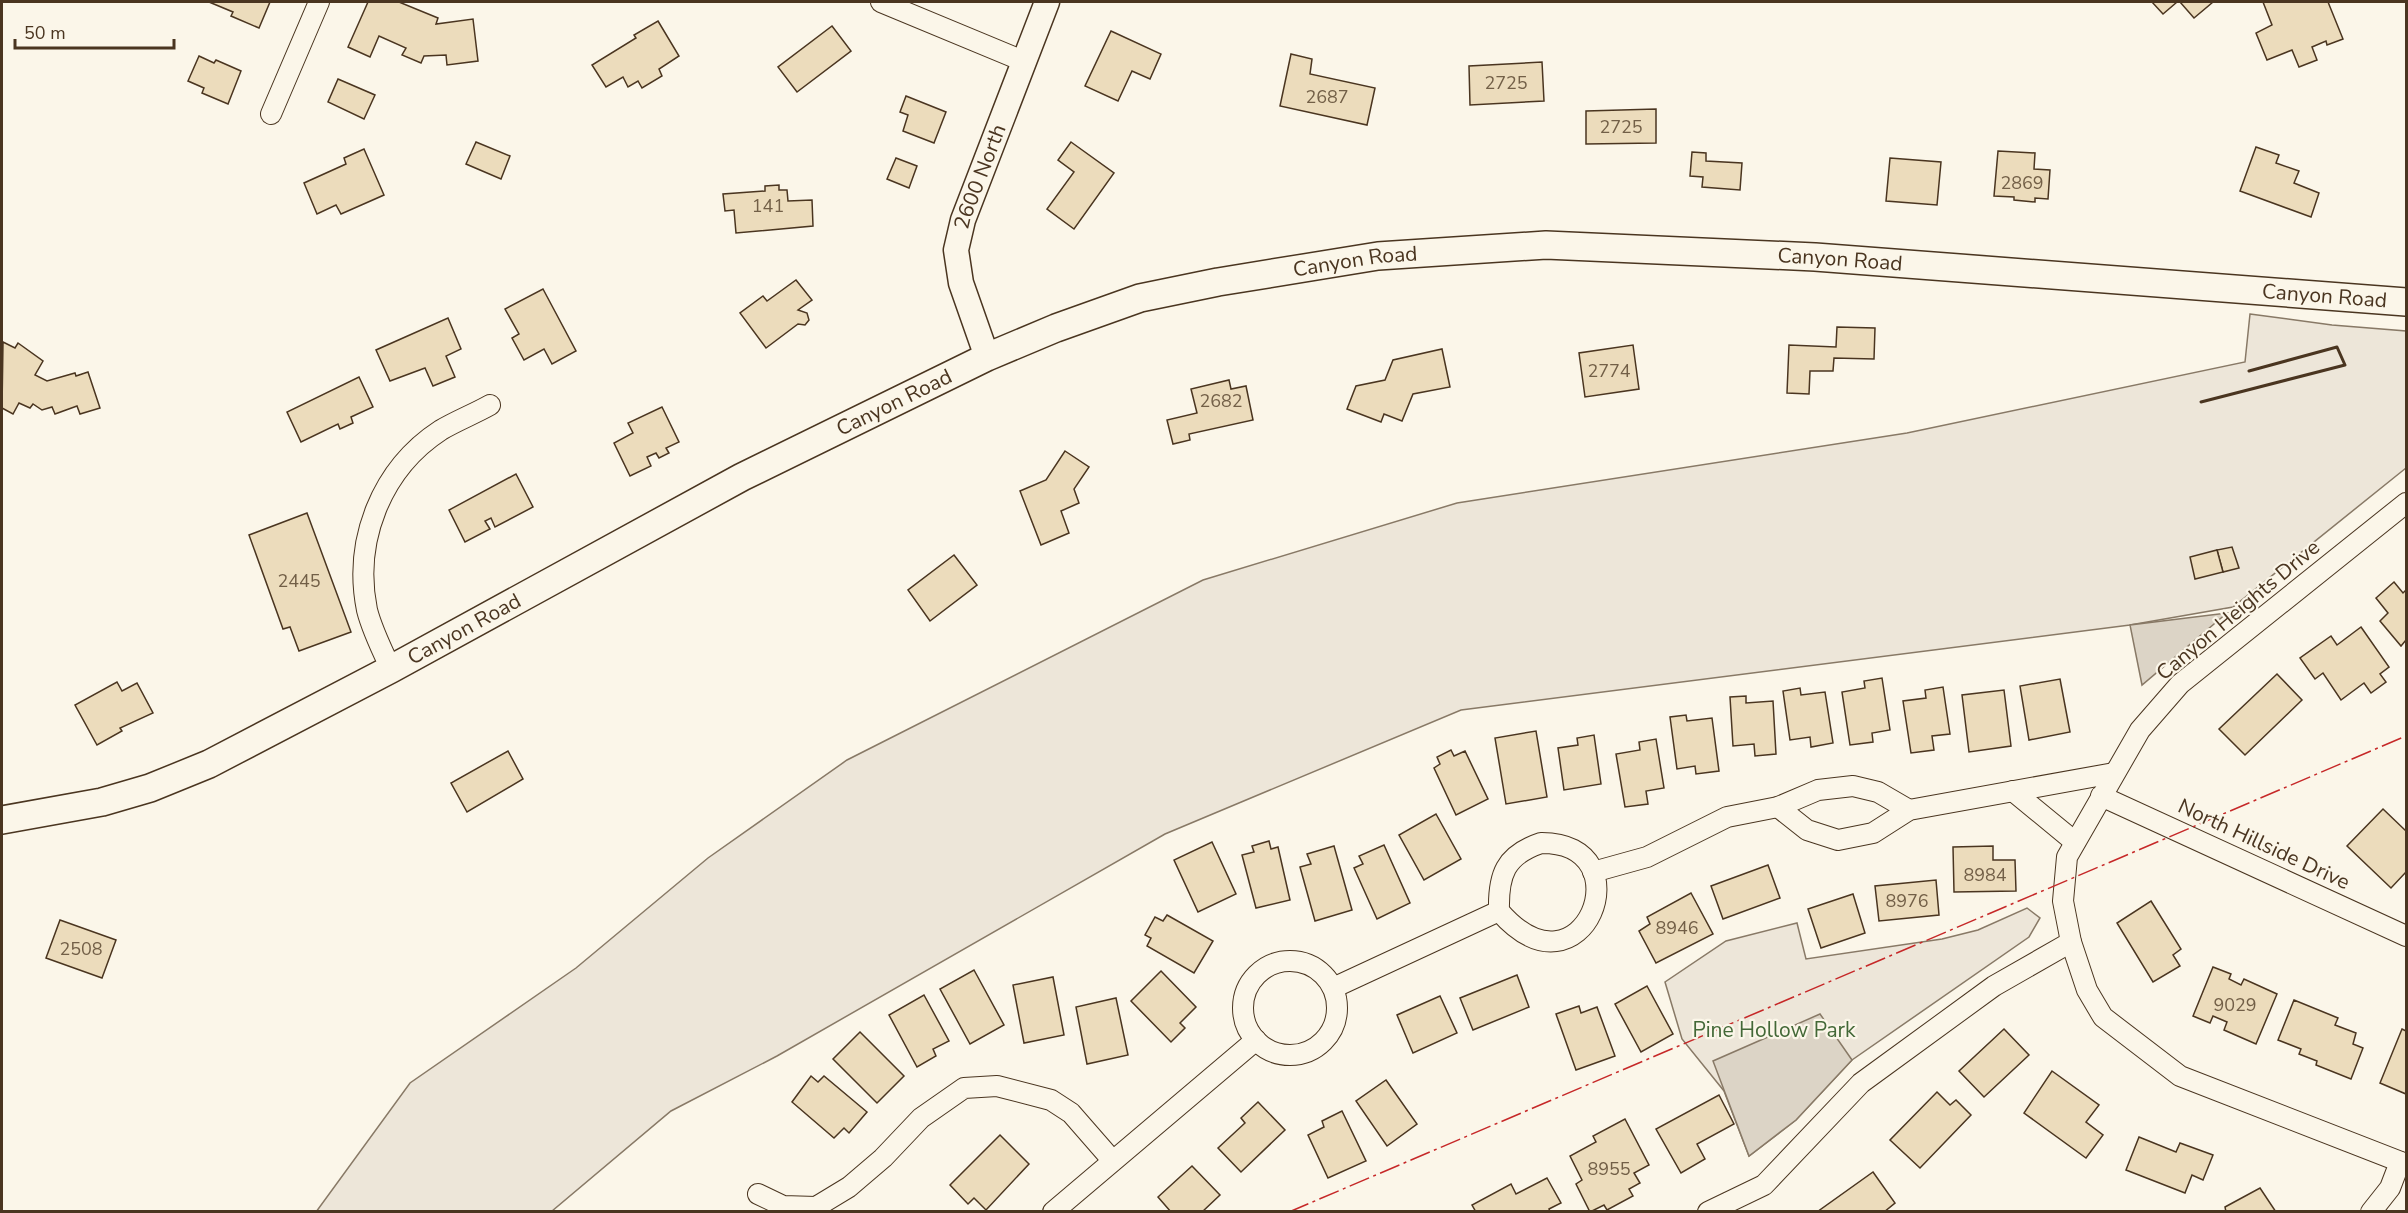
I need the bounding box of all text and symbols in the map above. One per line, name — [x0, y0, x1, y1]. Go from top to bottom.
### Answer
scale bar — [15, 12, 174, 50]
text: 50 m — [24, 21, 66, 45]
house number: 2725 — [1484, 71, 1528, 95]
house number: 2687 — [1305, 85, 1349, 109]
house number: 2725 — [1599, 115, 1643, 139]
street label: 2600 North — [947, 120, 1013, 232]
house number: 2869 — [2000, 171, 2044, 195]
house number: 141 — [752, 194, 784, 218]
street label: Canyon Road — [1291, 239, 1418, 284]
street label: Canyon Road — [1777, 241, 1904, 278]
street label: Canyon Road — [2261, 277, 2388, 315]
house number: 2774 — [1587, 359, 1631, 383]
street label: Canyon Road — [832, 362, 956, 443]
house number: 2682 — [1199, 389, 1243, 413]
street label: Canyon Heights Drive — [2150, 533, 2326, 687]
house number: 2445 — [277, 569, 321, 593]
street label: Canyon Road — [402, 587, 526, 671]
street label: North Hillside Drive — [2173, 792, 2355, 896]
house number: 8984 — [1963, 863, 2007, 887]
house number: 8976 — [1885, 889, 1929, 913]
house number: 8946 — [1655, 916, 1699, 940]
house number: 2508 — [59, 937, 103, 961]
house number: 9029 — [2213, 993, 2257, 1017]
park label: Pine Hollow Park — [1692, 1016, 1856, 1044]
house number: 8955 — [1587, 1157, 1631, 1181]

